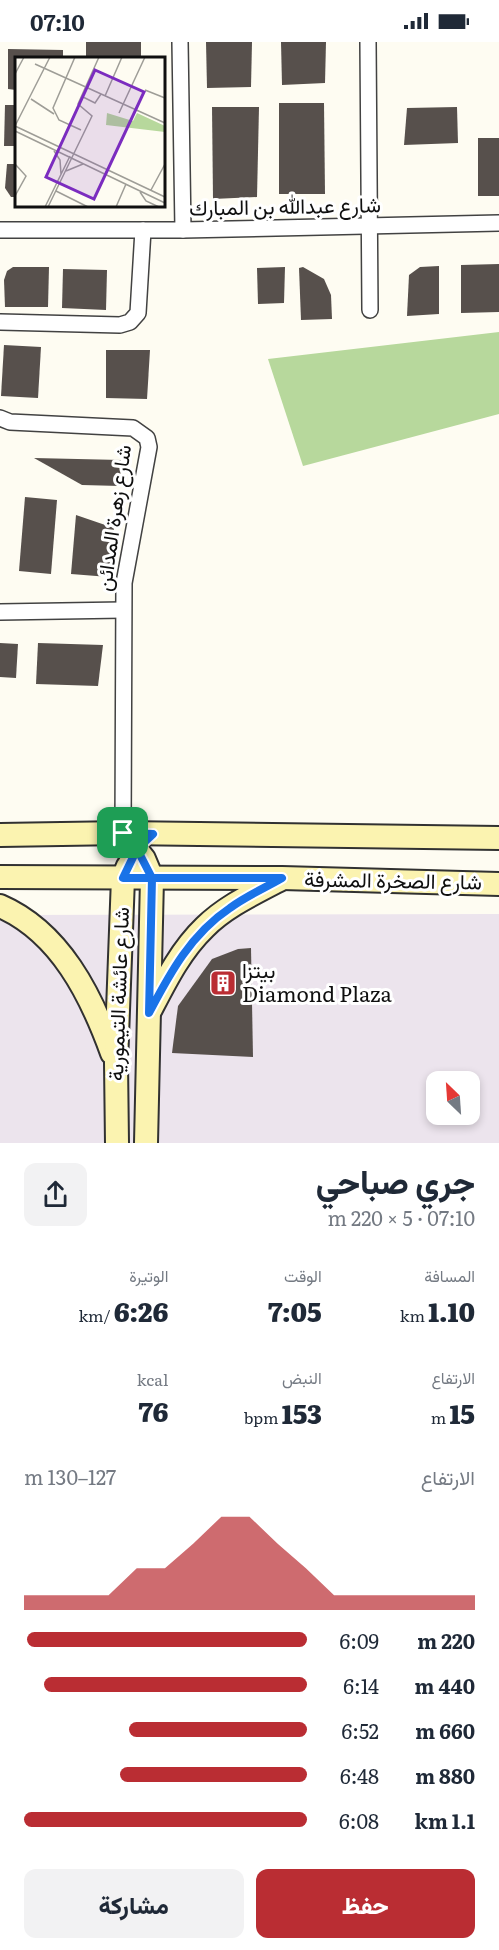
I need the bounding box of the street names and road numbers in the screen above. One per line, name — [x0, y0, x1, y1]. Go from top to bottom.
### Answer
street label: شارع عبدالله بن المبارك — [189, 187, 381, 223]
street label: شارع زهرة المدائن — [86, 442, 138, 593]
street label: شارع الصخرة المشرفة — [304, 861, 482, 897]
street label: شارع عائشة التيمورية — [98, 906, 136, 1082]

